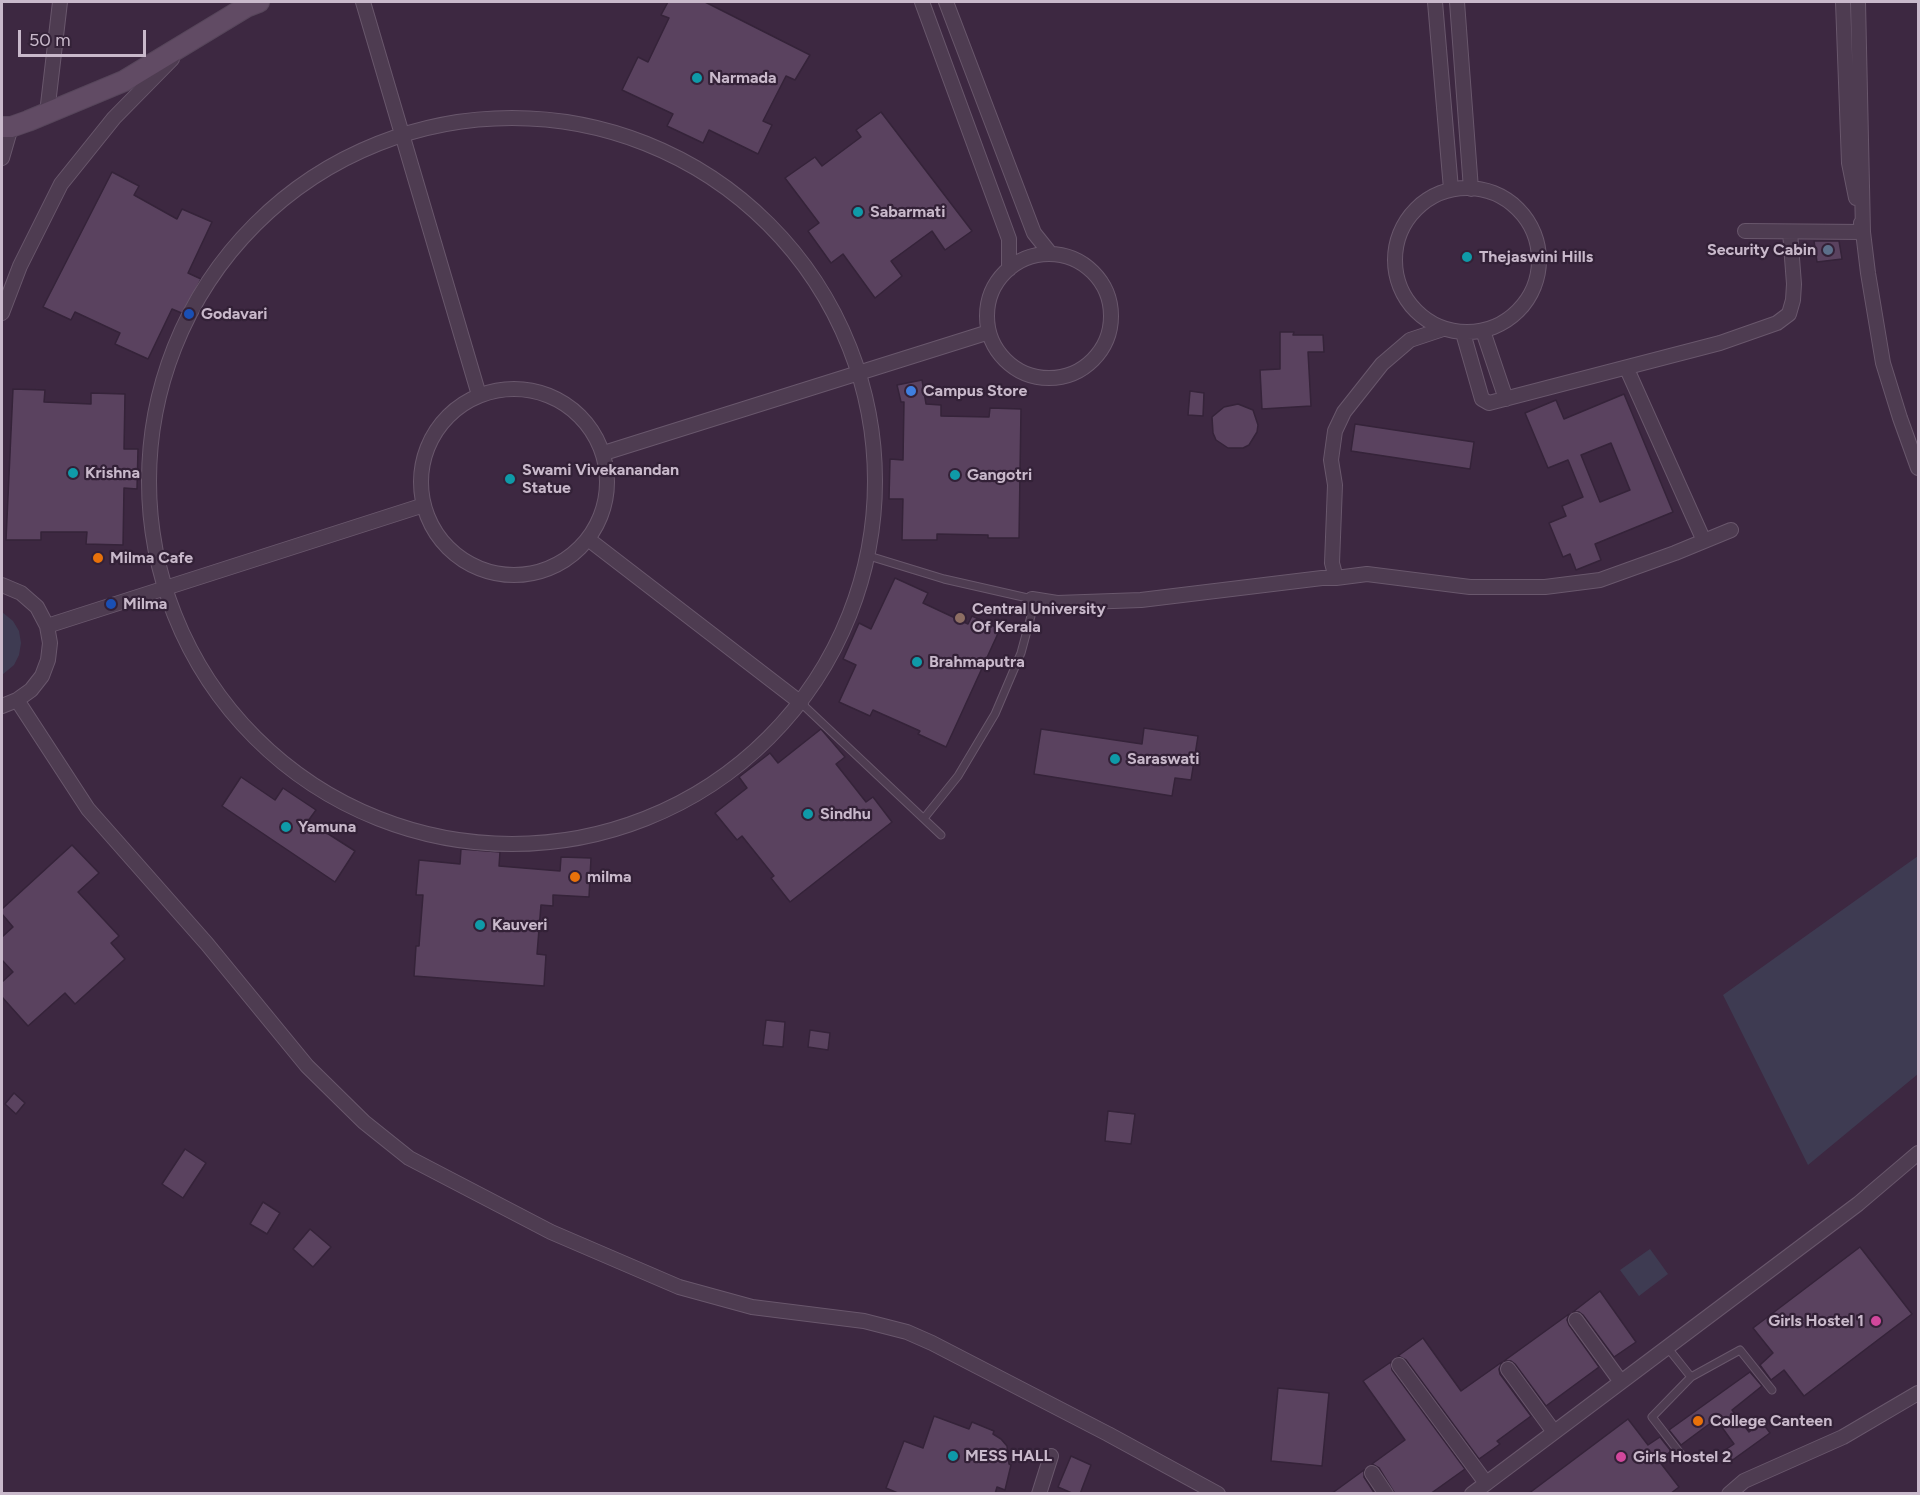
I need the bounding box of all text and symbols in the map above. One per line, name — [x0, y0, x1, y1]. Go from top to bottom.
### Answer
scale bar — [21, 18, 148, 56]
text: 50 m — [29, 29, 71, 51]
place label: Narmada — [709, 68, 776, 88]
marker: Narmada — [690, 71, 704, 85]
place label: Sabarmati — [870, 202, 945, 222]
marker: Sabarmati — [851, 205, 865, 219]
place label: Security Cabin — [1707, 240, 1816, 260]
marker: Security Cabin — [1821, 243, 1835, 257]
place label: Thejaswini Hills — [1479, 247, 1593, 267]
marker: Thejaswini Hills — [1460, 250, 1474, 264]
place label: Godavari — [201, 304, 267, 324]
marker: Godavari — [182, 307, 196, 321]
place label: Campus Store — [923, 381, 1027, 401]
marker: Campus Store — [904, 384, 918, 398]
place label: Swami Vivekanandan Statue — [522, 460, 679, 498]
place label: Krishna — [85, 463, 140, 483]
place label: Gangotri — [967, 465, 1032, 485]
marker: Krishna — [66, 466, 80, 480]
marker: Gangotri — [948, 468, 962, 482]
marker: Swami Vivekanandan Statue — [503, 472, 517, 486]
place label: Milma Cafe — [110, 548, 193, 568]
marker: Milma Cafe — [91, 551, 105, 565]
place label: Milma — [123, 594, 167, 614]
marker: Milma — [104, 597, 118, 611]
place label: Central University Of Kerala — [972, 599, 1106, 637]
marker: Central University Of Kerala — [953, 611, 967, 625]
place label: Brahmaputra — [929, 652, 1025, 672]
marker: Brahmaputra — [910, 655, 924, 669]
place label: Saraswati — [1127, 749, 1200, 769]
marker: Saraswati — [1108, 752, 1122, 766]
place label: Sindhu — [820, 804, 871, 824]
marker: Sindhu — [801, 807, 815, 821]
place label: Yamuna — [298, 817, 356, 837]
marker: Yamuna — [279, 820, 293, 834]
place label: milma — [587, 867, 632, 887]
marker: milma — [568, 870, 582, 884]
place label: Kauveri — [492, 915, 548, 935]
marker: Kauveri — [473, 918, 487, 932]
place label: Girls Hostel 1 — [1768, 1311, 1864, 1331]
marker: Girls Hostel 1 — [1869, 1314, 1883, 1328]
place label: College Canteen — [1710, 1411, 1832, 1431]
marker: College Canteen — [1691, 1414, 1705, 1428]
place label: MESS HALL — [965, 1446, 1052, 1466]
place label: Girls Hostel 2 — [1633, 1447, 1731, 1467]
marker: MESS HALL — [946, 1449, 960, 1463]
marker: Girls Hostel 2 — [1614, 1450, 1628, 1464]

